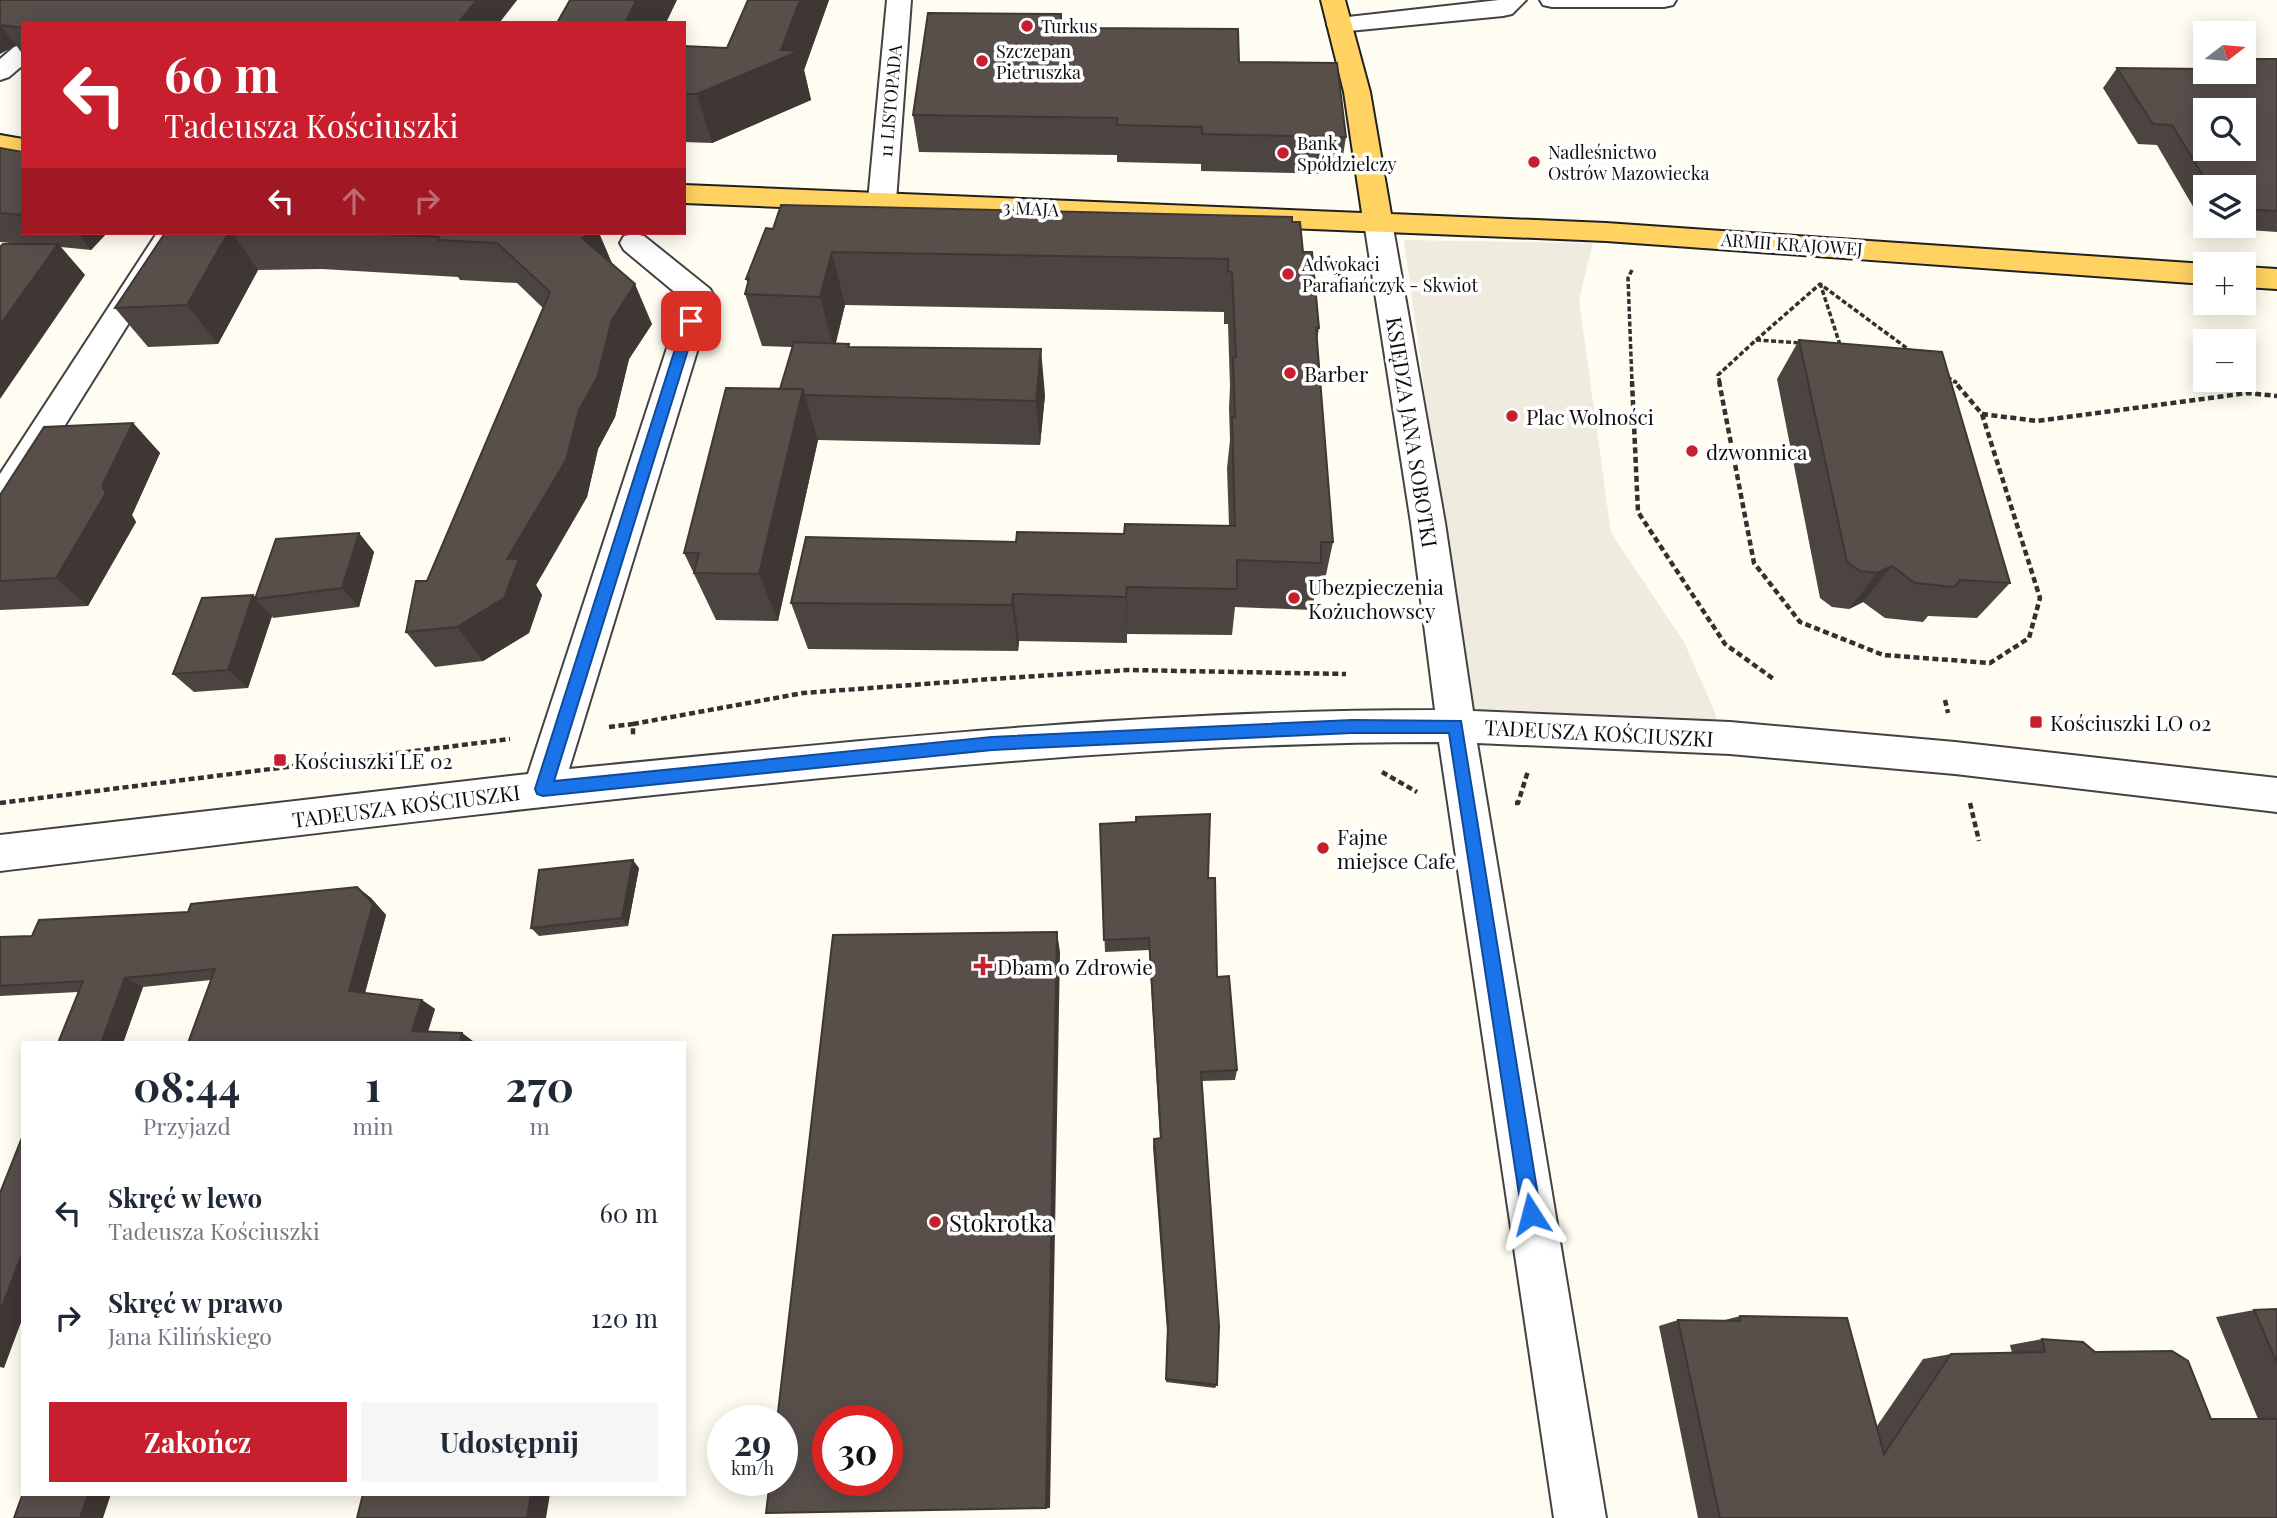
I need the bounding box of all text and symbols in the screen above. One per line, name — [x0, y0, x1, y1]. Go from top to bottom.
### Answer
place label: Turkus — [1041, 14, 1097, 38]
marker: Turkus — [1019, 18, 1035, 34]
north arrow — [2193, 21, 2256, 84]
map controls — [2193, 21, 2256, 392]
place label: Szczepan Pietruszka — [996, 39, 1081, 84]
text: 60 m — [164, 40, 279, 105]
street label: 11 LISTOPADA — [873, 43, 907, 158]
icon: left — [49, 49, 140, 140]
marker: Szczepan Pietruszka — [974, 53, 990, 69]
button: search — [2193, 98, 2256, 161]
text: Tadeusza Kościuszki — [164, 103, 459, 146]
place label: Bank Spółdzielczy — [1297, 131, 1397, 176]
place label: Nadleśnictwo Ostrów Mazowiecka — [1548, 140, 1710, 185]
marker: Bank Spółdzielczy — [1275, 145, 1291, 161]
marker: Nadleśnictwo Ostrów Mazowiecka — [1526, 154, 1542, 170]
button: layers — [2193, 175, 2256, 238]
icon: left — [262, 182, 300, 220]
icon: ahead — [335, 182, 373, 220]
icon: right — [408, 182, 446, 220]
street label: 3 MAJA — [1002, 195, 1061, 222]
street label: ARMII KRAJOWEJ — [1719, 227, 1864, 261]
place label: Adwokaci Parafiańczyk - Skwiot — [1301, 252, 1478, 297]
button: + — [2193, 252, 2256, 315]
marker: Adwokaci Parafiańczyk - Skwiot — [1280, 266, 1296, 282]
pin — [661, 291, 721, 351]
icon: arrive — [672, 302, 710, 340]
street label: KSIĘDZA JANA SOBOTKI — [1381, 315, 1445, 549]
button: − — [2193, 329, 2256, 392]
place label: Barber — [1304, 359, 1369, 387]
marker: Barber — [1282, 365, 1298, 381]
place label: Plac Wolności — [1526, 402, 1654, 430]
marker: Plac Wolności — [1504, 408, 1520, 424]
place label: dzwonnica — [1706, 437, 1808, 465]
marker: dzwonnica — [1684, 443, 1700, 459]
place label: Ubezpieczenia Kożuchowscy — [1308, 572, 1444, 624]
marker: Ubezpieczenia Kożuchowscy — [1286, 590, 1302, 606]
place label: Kościuszki LO 02 — [2050, 708, 2211, 736]
street label: TADEUSZA KOŚCIUSZKI — [1484, 712, 1714, 752]
marker: Kościuszki LO 02 — [2028, 714, 2044, 730]
place label: Kościuszki LE 02 — [294, 746, 453, 774]
marker: Kościuszki LE 02 — [272, 752, 288, 768]
street label: TADEUSZA KOŚCIUSZKI — [290, 777, 522, 833]
place label: Fajne miejsce Cafe — [1337, 822, 1456, 874]
marker: Fajne miejsce Cafe — [1315, 840, 1331, 856]
place label: Dbam o Zdrowie — [997, 952, 1153, 980]
marker: Dbam o Zdrowie — [975, 958, 991, 974]
text: 08:44 — [133, 1057, 240, 1113]
text: 1 — [365, 1057, 381, 1113]
text: 270 — [506, 1057, 574, 1113]
text: Przyjazd — [143, 1110, 231, 1141]
text: min — [353, 1110, 393, 1141]
text: m — [529, 1110, 550, 1141]
position arrow — [1494, 1177, 1568, 1251]
text: Skręć w lewo — [108, 1180, 262, 1215]
icon: left — [49, 1194, 87, 1232]
text: 60 m — [599, 1195, 658, 1230]
place label: Stokrotka — [949, 1206, 1053, 1238]
marker: Stokrotka — [927, 1214, 943, 1230]
text: Tadeusza Kościuszki — [108, 1215, 320, 1246]
text: Skręć w prawo — [108, 1285, 283, 1320]
icon: right — [49, 1299, 87, 1337]
text: 120 m — [591, 1300, 658, 1335]
text: Jana Kilińskiego — [108, 1320, 272, 1351]
button: Zakończ — [49, 1402, 347, 1482]
button: Udostępnij — [361, 1402, 658, 1482]
speed limit sign: 30 — [812, 1405, 903, 1496]
text: 29 — [734, 1418, 771, 1465]
text: km/h — [731, 1456, 774, 1480]

